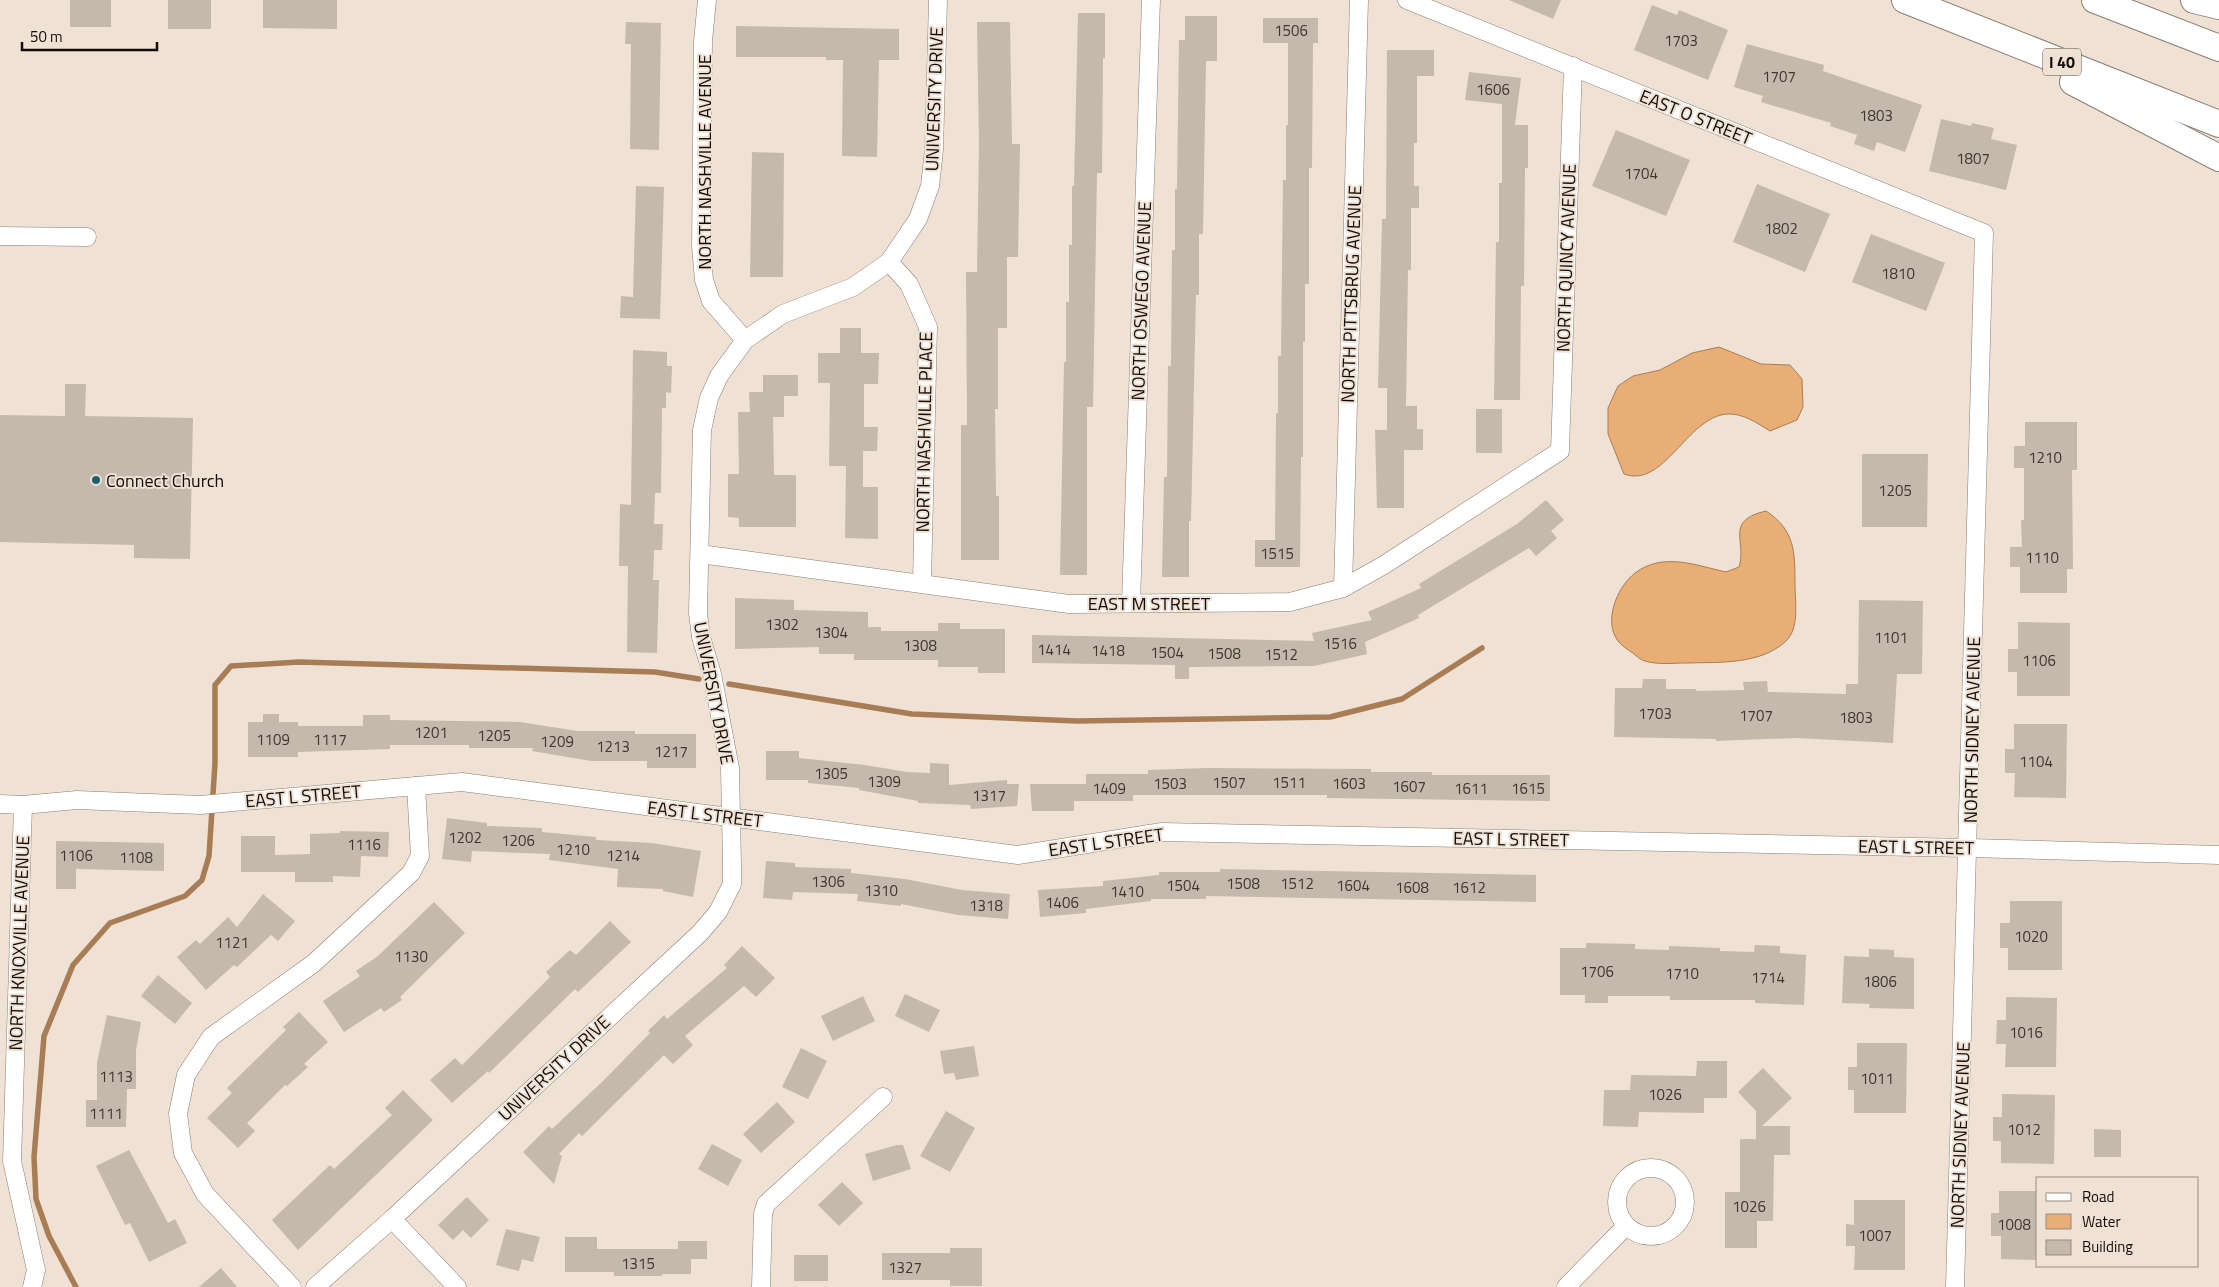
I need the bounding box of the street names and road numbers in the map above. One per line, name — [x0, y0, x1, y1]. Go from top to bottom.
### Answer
street label: UNIVERSITY DRIVE — [918, 26, 950, 172]
road number: I 40 — [2043, 48, 2081, 76]
street label: NORTH NASHVILLE AVENUE — [691, 54, 718, 270]
street label: EAST O STREET — [1636, 82, 1757, 152]
street label: NORTH QUINCY AVENUE — [1549, 163, 1583, 353]
street label: NORTH PITTSBRUG AVENUE — [1334, 185, 1368, 403]
street label: NORTH OSWEGO AVENUE — [1124, 201, 1158, 401]
street label: NORTH NASHVILLE PLACE — [909, 331, 939, 533]
street label: EAST M STREET — [1088, 590, 1211, 617]
street label: UNIVERSITY DRIVE — [687, 619, 741, 767]
street label: NORTH SIDNEY AVENUE — [1957, 637, 1987, 823]
street label: EAST L STREET — [244, 777, 362, 815]
street label: EAST L STREET — [646, 794, 765, 835]
street label: EAST L STREET — [1047, 820, 1166, 863]
street label: EAST L STREET — [1453, 824, 1570, 854]
street label: EAST L STREET — [1858, 832, 1975, 862]
street label: NORTH KNOXVILLE AVENUE — [2, 835, 36, 1051]
street label: UNIVERSITY DRIVE — [492, 1009, 616, 1127]
street label: NORTH SIDNEY AVENUE — [1943, 1041, 1977, 1229]

